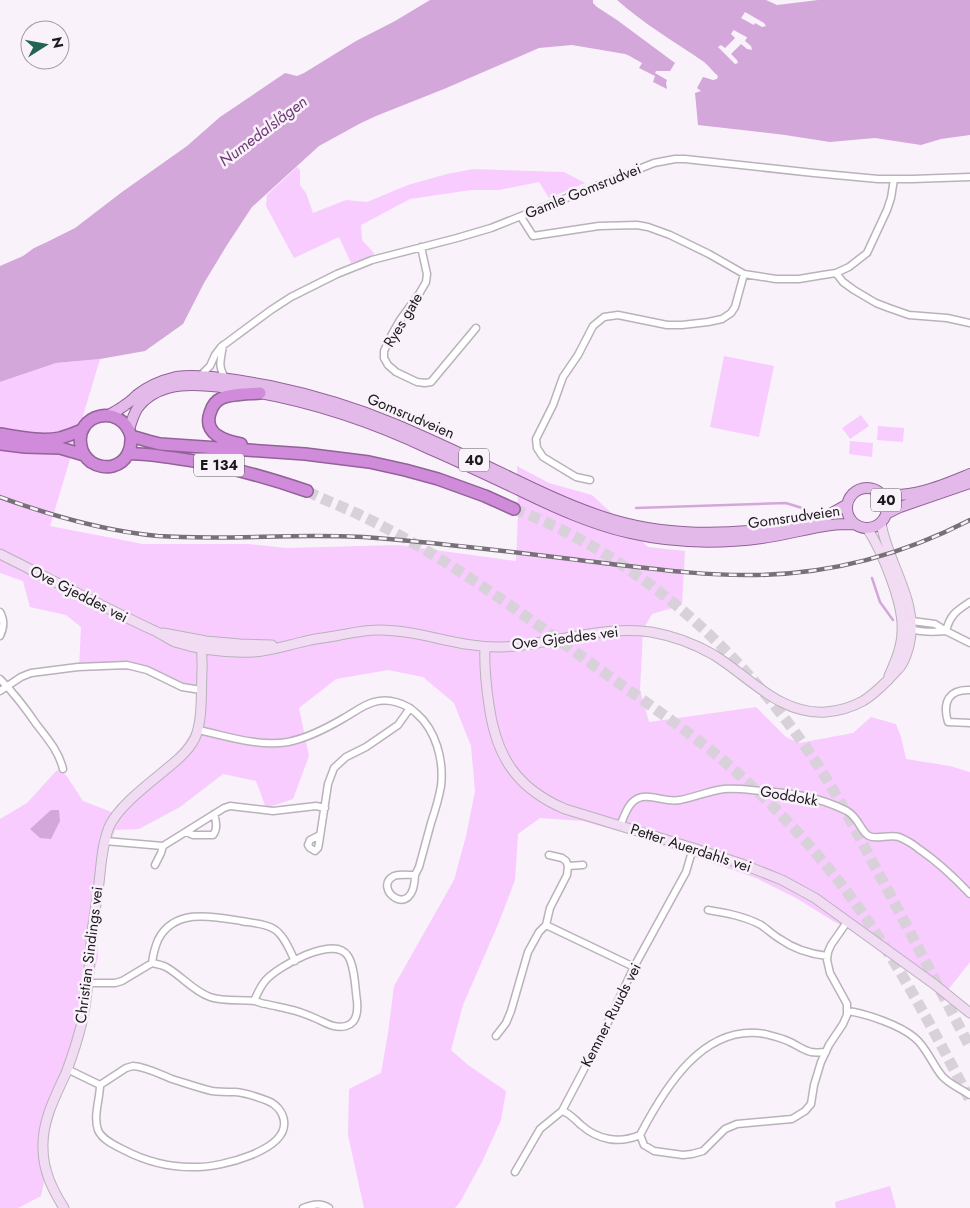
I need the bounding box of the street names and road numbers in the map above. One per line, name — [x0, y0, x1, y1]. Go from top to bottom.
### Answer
street label: Gamle Gomsrudvei — [522, 158, 644, 224]
street label: Ryes gate — [378, 288, 428, 351]
street label: Gomsrudveien — [364, 388, 458, 444]
road number: 40 — [459, 448, 489, 472]
road number: E 134 — [194, 454, 244, 476]
road number: 40 — [871, 488, 901, 512]
street label: Gomsrudveien — [747, 500, 841, 534]
street label: Ove Gjeddes vei — [26, 560, 132, 628]
street label: Ove Gjeddes vei — [510, 621, 620, 655]
street label: Goddokk — [758, 780, 820, 812]
street label: Petter Auerdahls vei — [628, 818, 754, 878]
street label: Christian Sindings vei — [70, 885, 108, 1025]
street label: Kemner Ruuds vei — [575, 959, 647, 1071]

